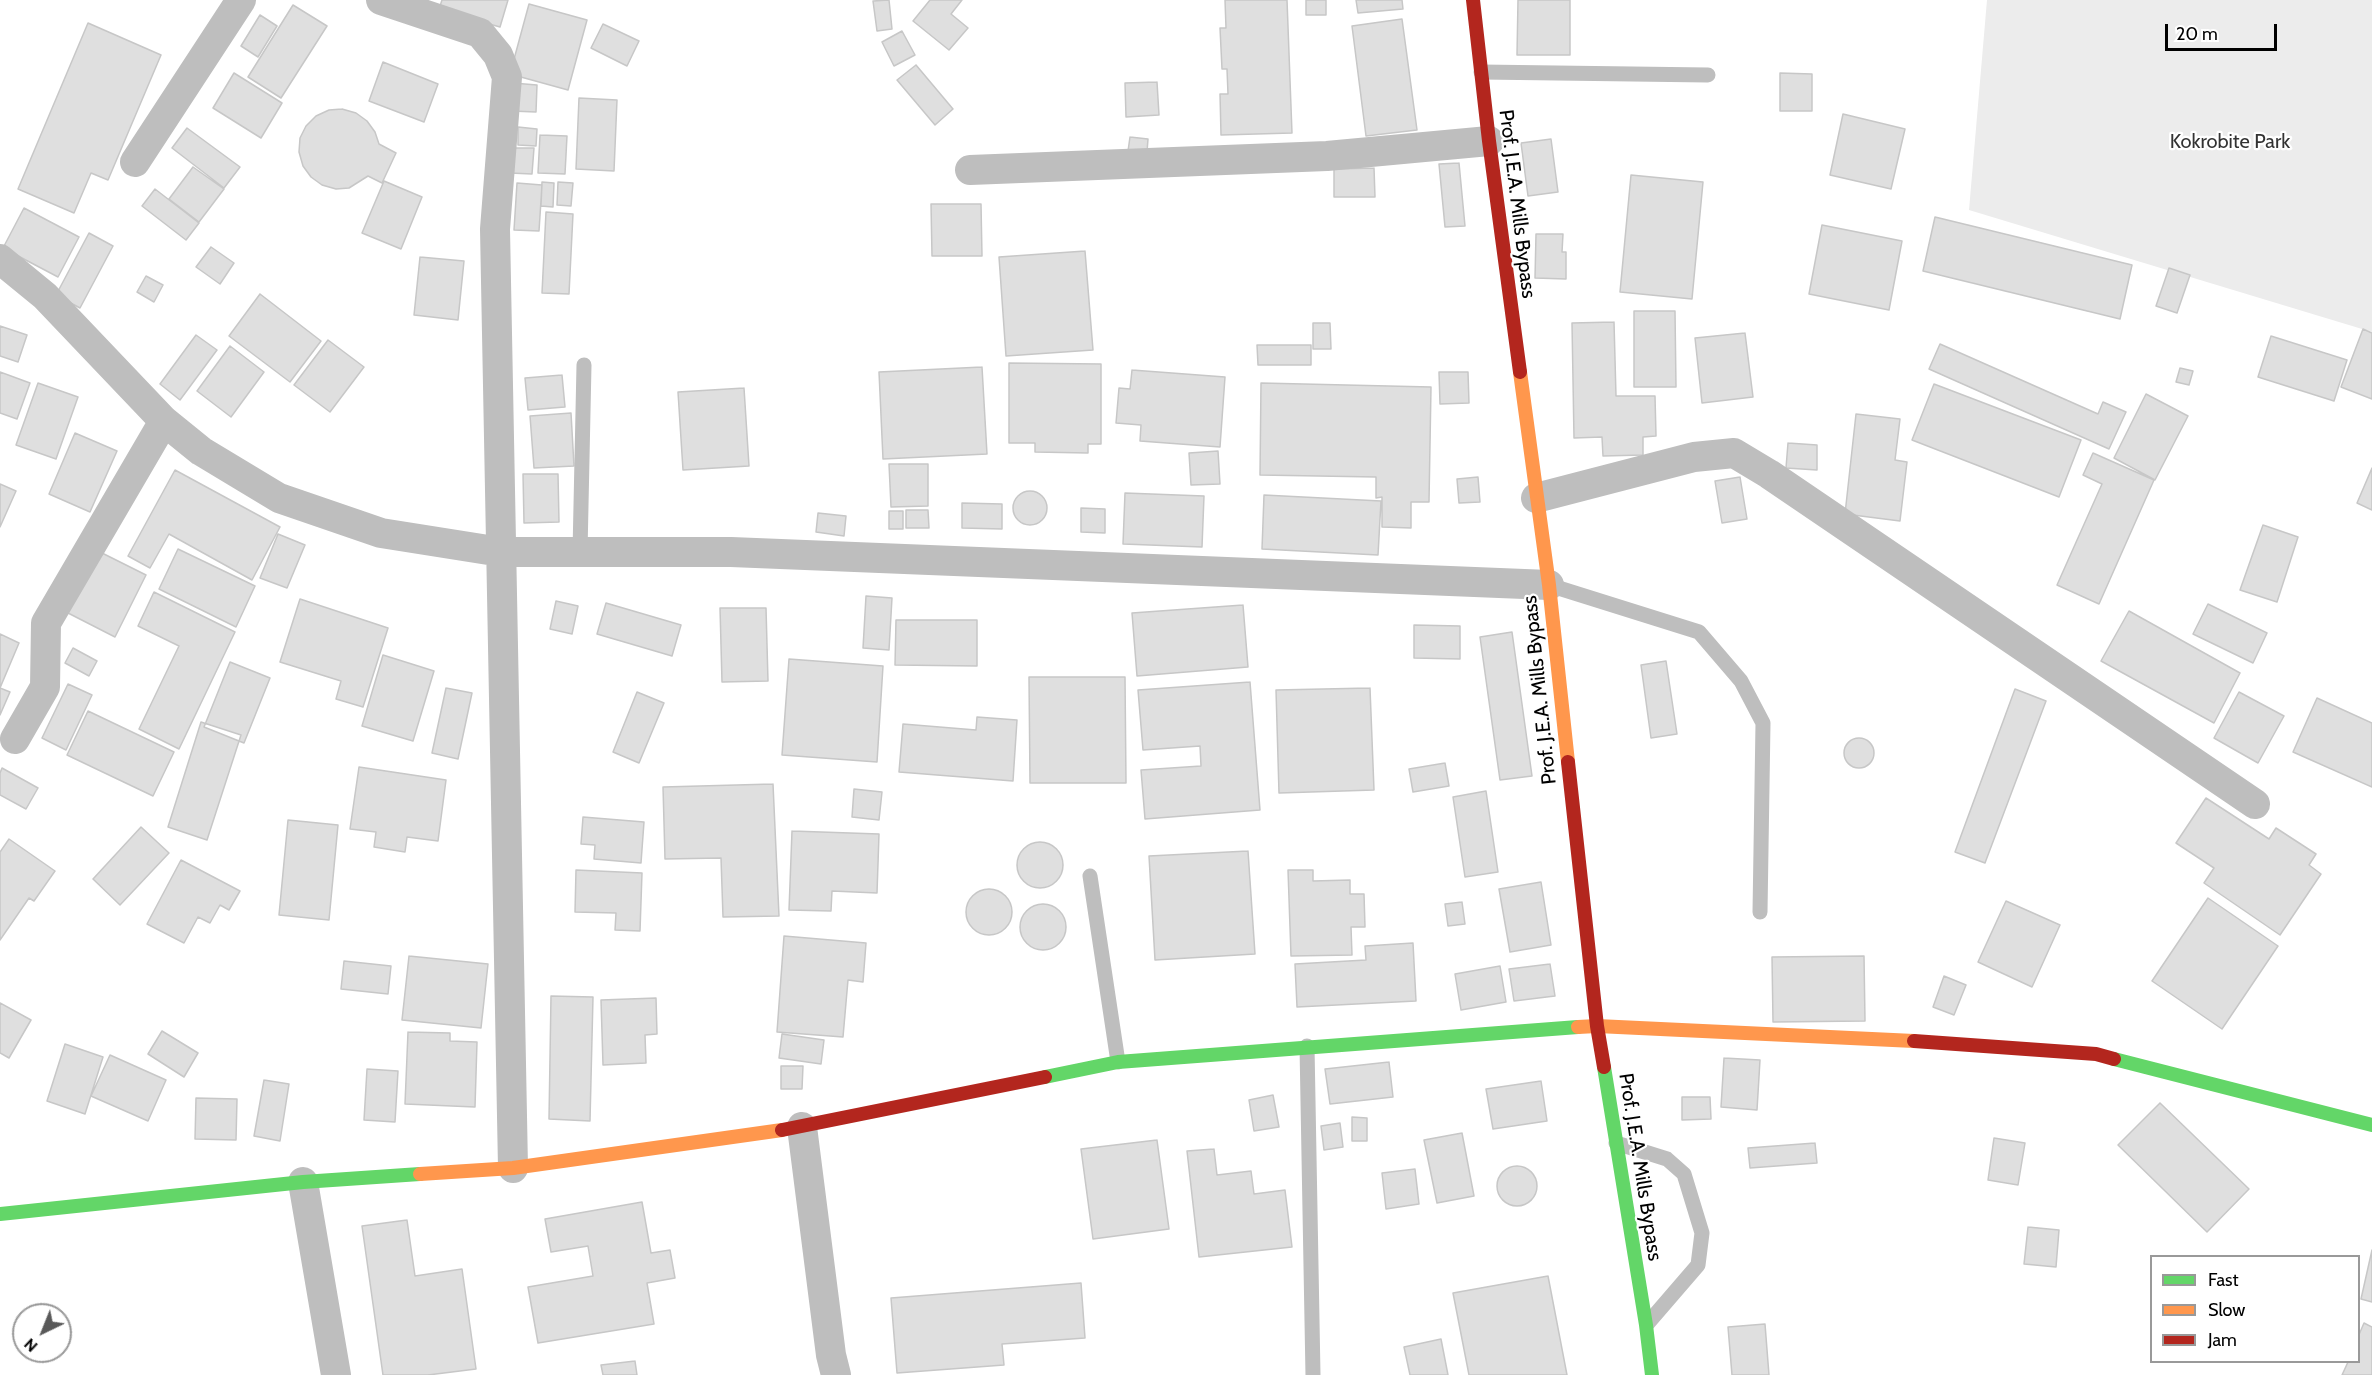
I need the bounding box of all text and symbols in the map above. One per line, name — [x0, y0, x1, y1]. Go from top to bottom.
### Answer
scale bar — [2168, 12, 2280, 50]
text: 20 m — [2176, 23, 2218, 45]
street label: Prof. J.E.A. Mills Bypass — [1494, 108, 1540, 300]
park label: Kokrobite Park — [2170, 130, 2290, 154]
street label: Prof. J.E.A. Mills Bypass — [1518, 594, 1562, 786]
street label: Prof. J.E.A. Mills Bypass — [1613, 1071, 1667, 1263]
legend — [2150, 1255, 2360, 1363]
text: Fast — [2208, 1269, 2239, 1291]
text: Slow — [2208, 1299, 2245, 1321]
north arrow — [12, 1303, 72, 1363]
text: Jam — [2208, 1329, 2237, 1351]
text: N — [20, 1334, 41, 1356]

